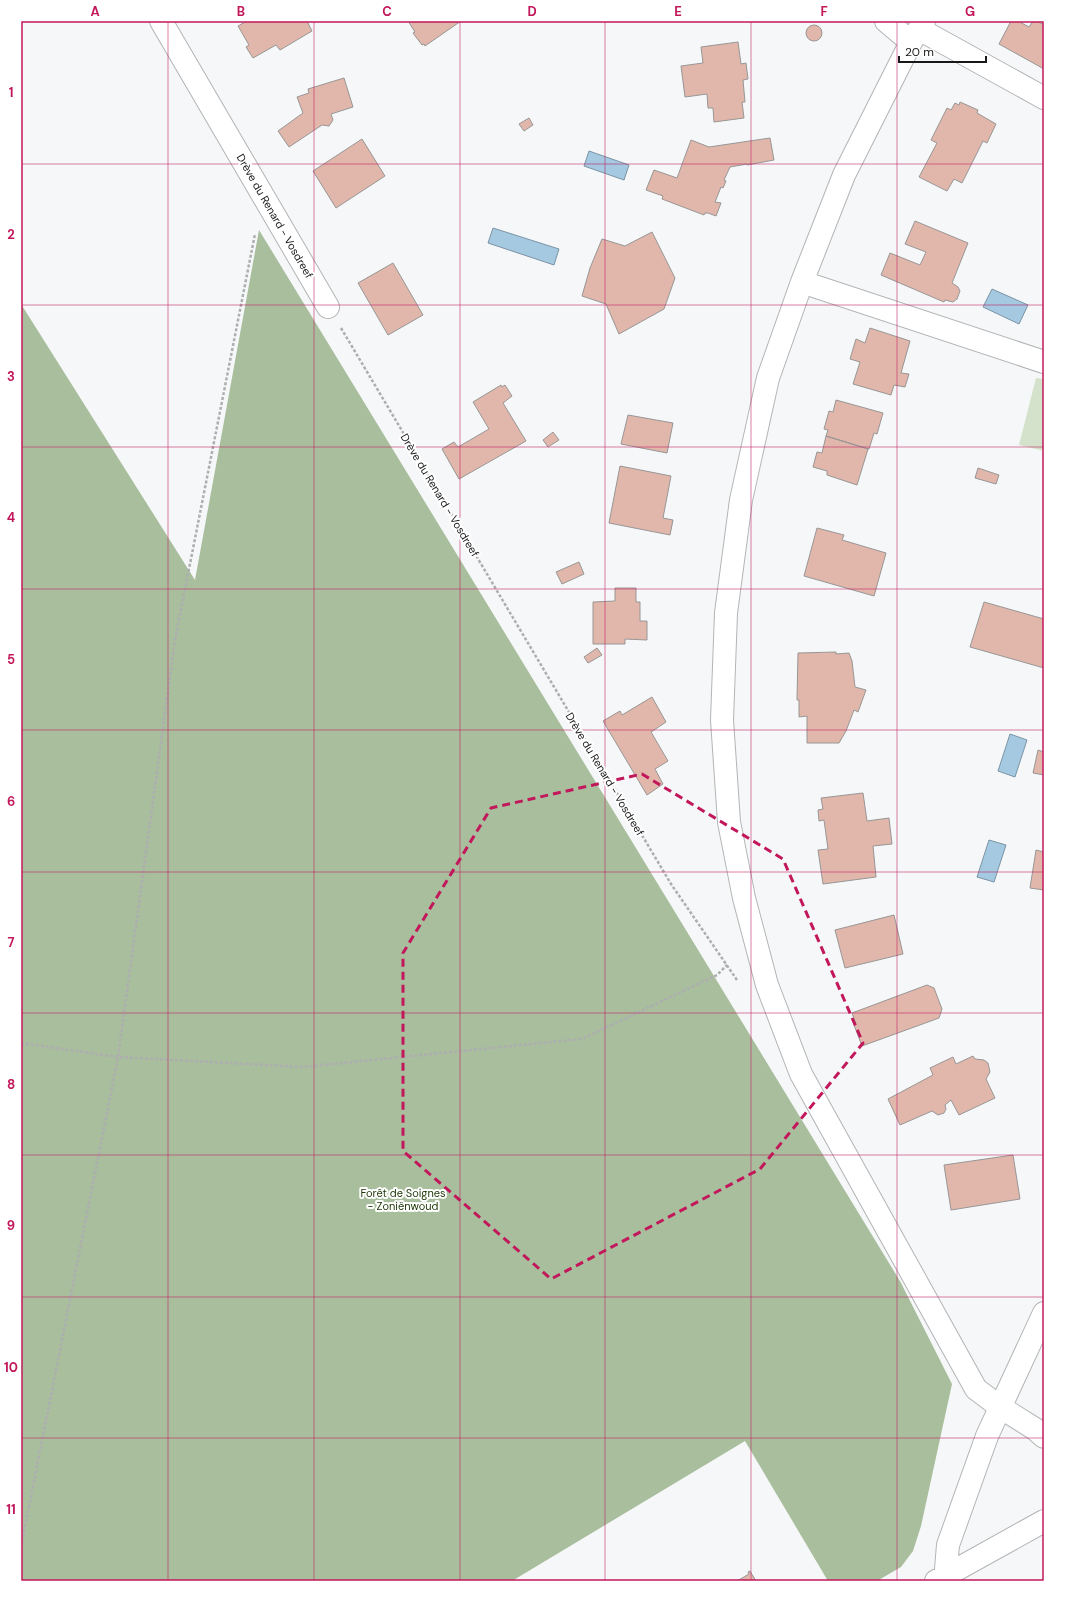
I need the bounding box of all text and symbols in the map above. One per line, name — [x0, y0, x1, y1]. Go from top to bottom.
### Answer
text: A — [90, 3, 100, 20]
text: B — [237, 3, 245, 20]
text: C — [382, 3, 392, 20]
text: D — [527, 3, 537, 20]
text: E — [674, 3, 682, 20]
text: F — [820, 3, 828, 20]
text: G — [965, 3, 975, 20]
scale bar — [899, 38, 986, 64]
text: 20 m — [905, 44, 934, 60]
text: 1 — [9, 84, 13, 101]
street label: Drève du Renard - Vosdreef — [234, 151, 317, 281]
text: 2 — [7, 226, 15, 243]
text: 3 — [7, 368, 15, 385]
street label: Drève du Renard - Vosdreef — [398, 431, 483, 559]
text: 4 — [7, 509, 15, 526]
text: 5 — [7, 651, 15, 668]
street label: Drève du Renard - Vosdreef — [563, 710, 648, 838]
text: 6 — [7, 793, 15, 810]
text: 7 — [8, 934, 15, 951]
text: 8 — [7, 1076, 15, 1093]
park label: Forêt de Soignes - Zoniënwoud — [360, 1186, 446, 1213]
text: 9 — [7, 1217, 15, 1234]
text: 10 — [4, 1359, 18, 1376]
text: 11 — [6, 1501, 16, 1518]

